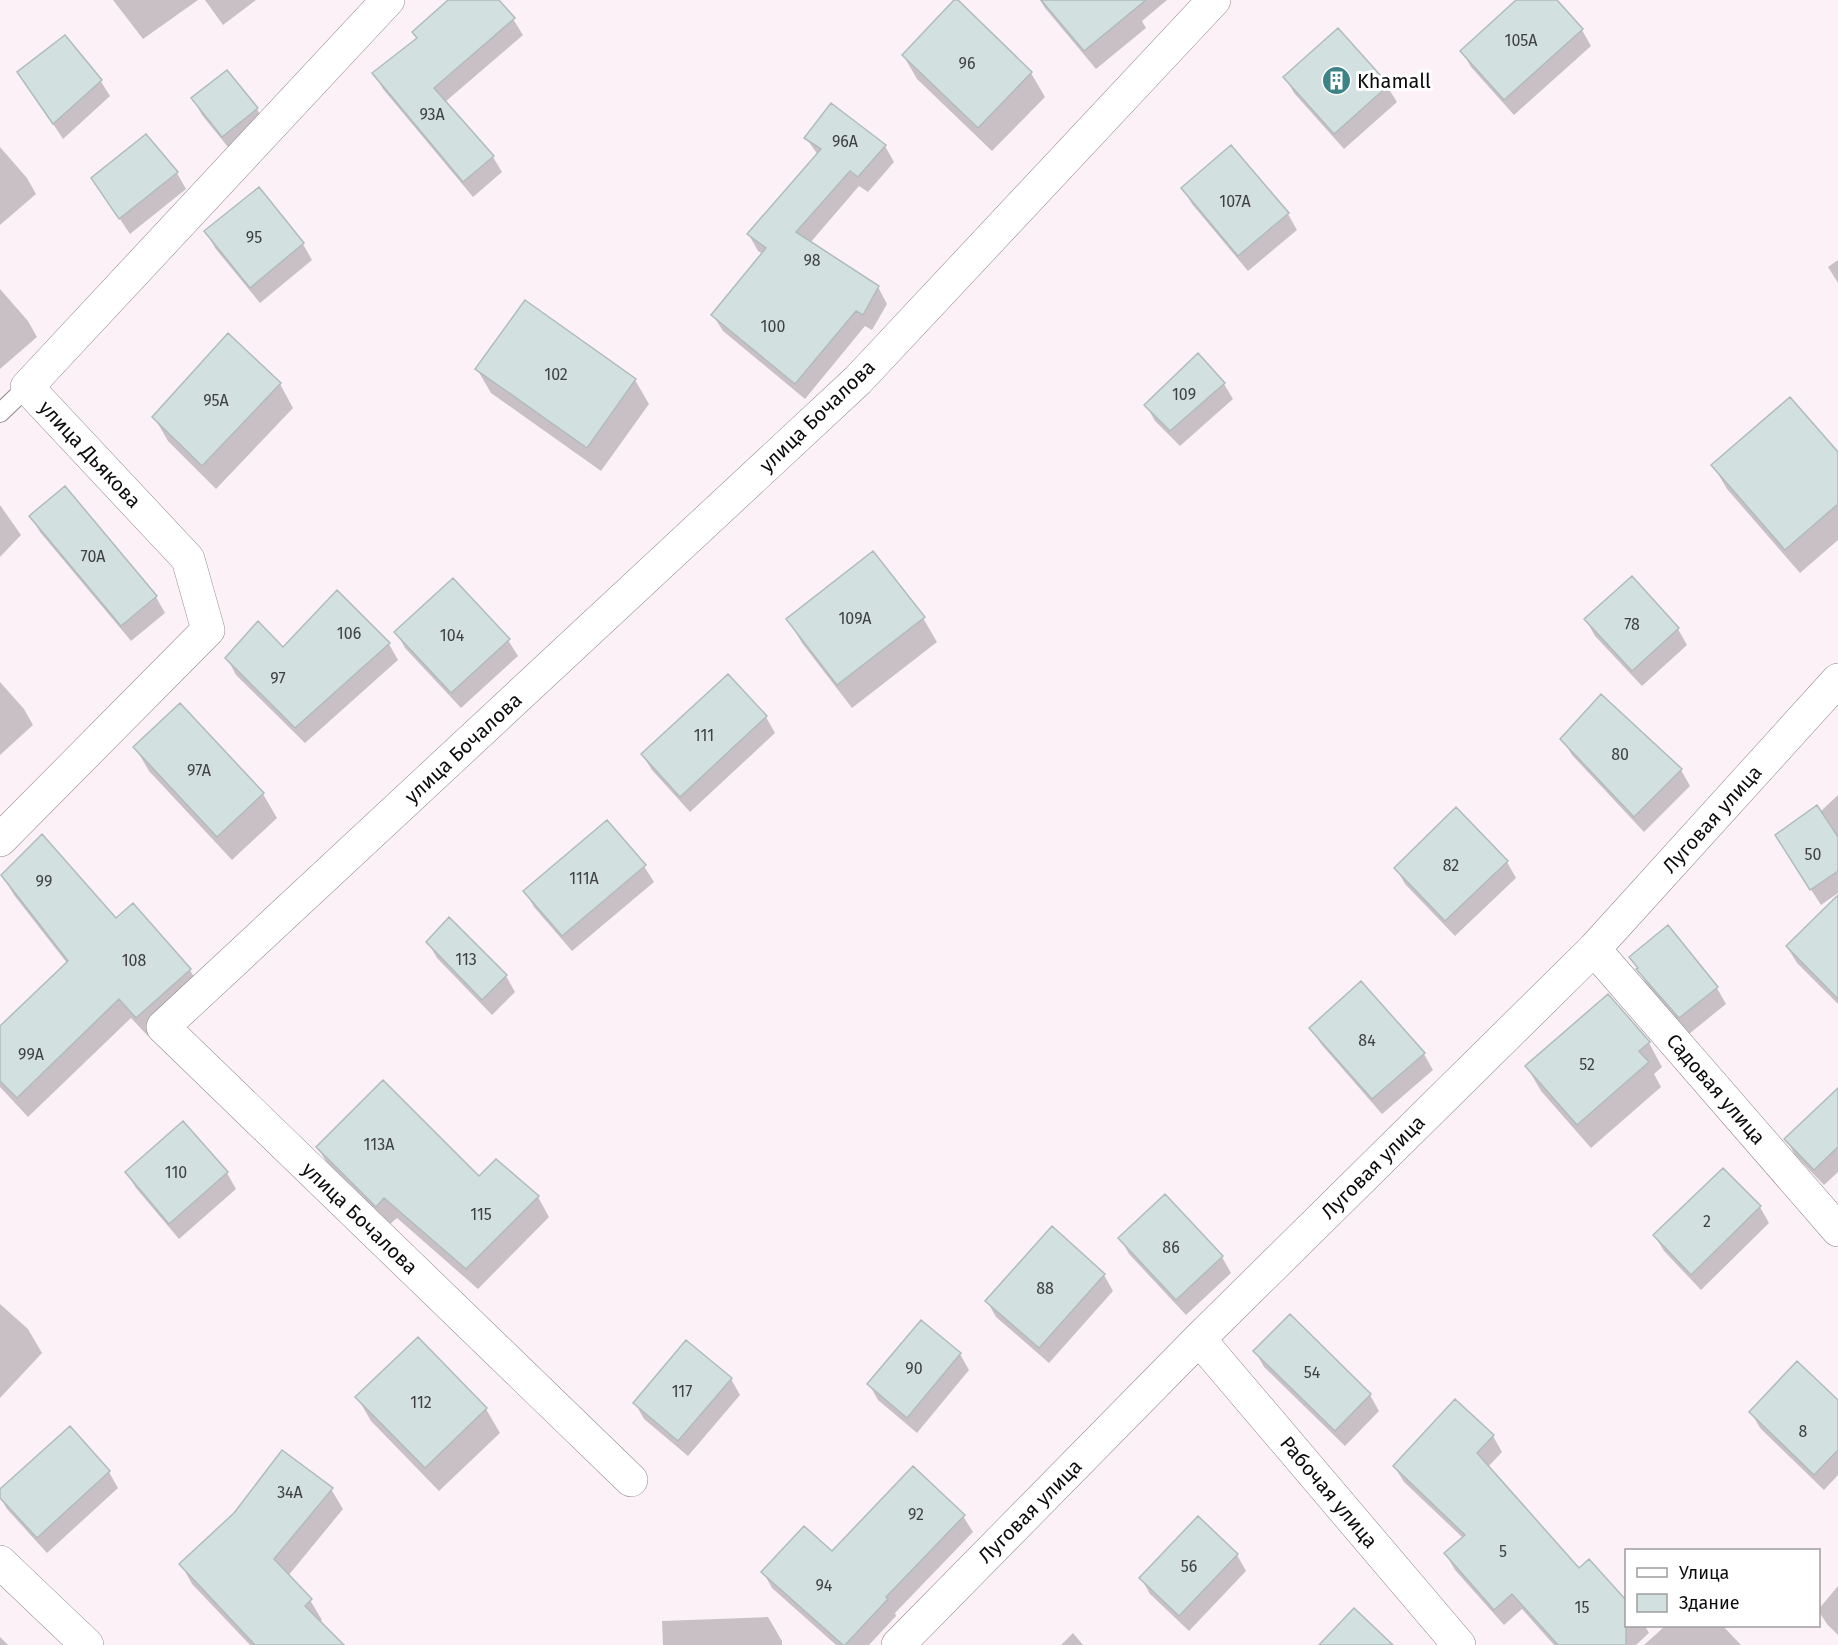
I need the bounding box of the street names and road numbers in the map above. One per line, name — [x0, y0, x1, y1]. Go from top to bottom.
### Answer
street label: улица Бочалова — [754, 355, 880, 477]
street label: улица Дьякова — [34, 395, 146, 513]
street label: улица Бочалова — [399, 688, 527, 808]
street label: Луговая улица — [1657, 760, 1767, 878]
street label: Садовая улица — [1661, 1029, 1771, 1149]
street label: Луговая улица — [1316, 1110, 1430, 1224]
street label: улица Бочалова — [297, 1157, 423, 1279]
street label: Рабочая улица — [1275, 1431, 1383, 1553]
street label: Луговая улица — [973, 1454, 1087, 1568]

